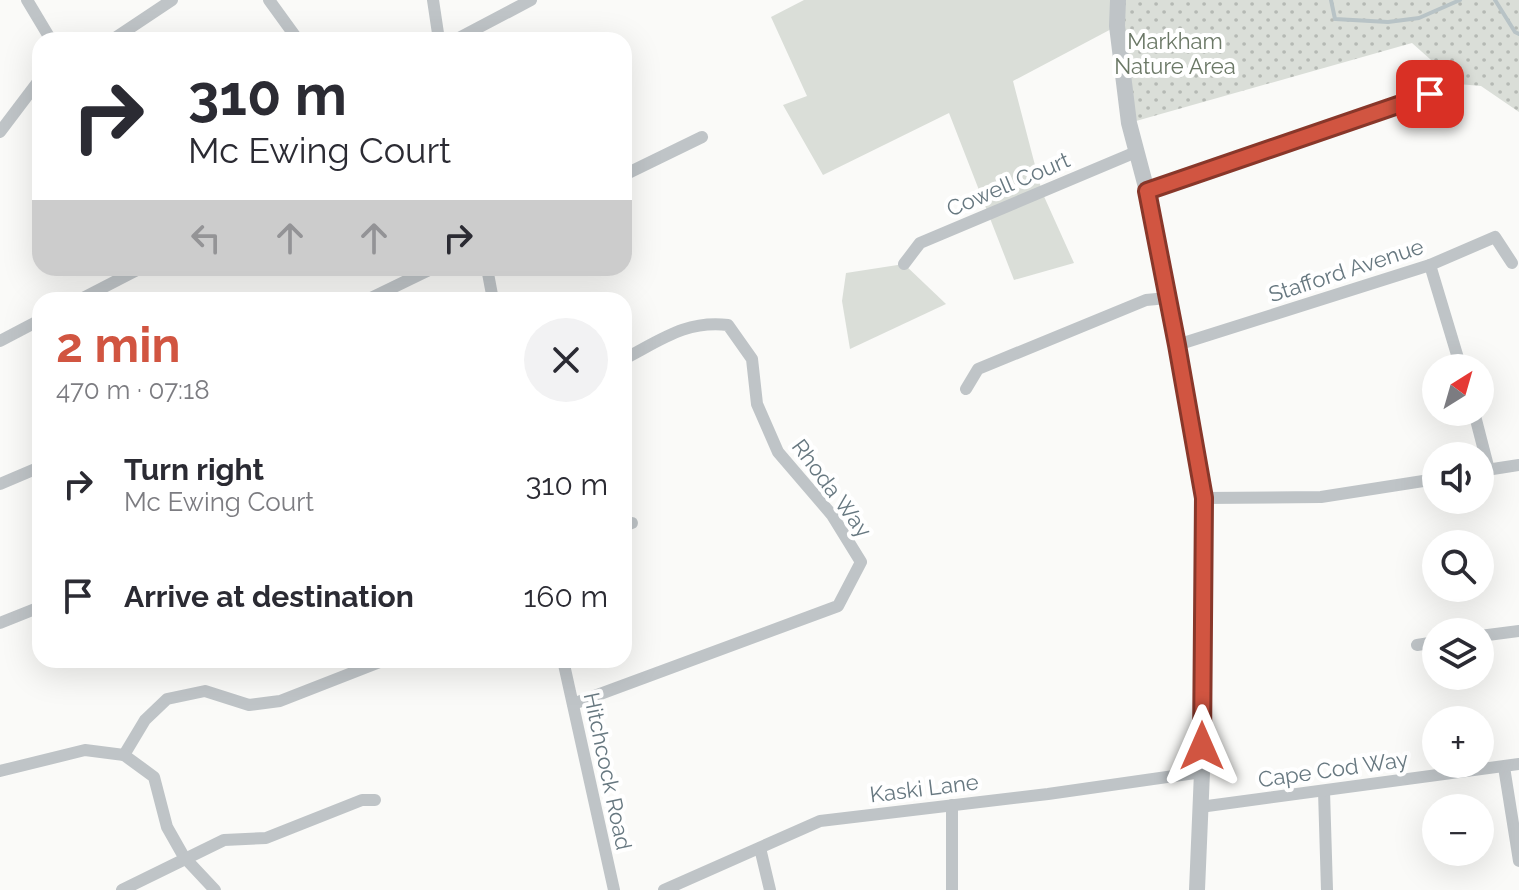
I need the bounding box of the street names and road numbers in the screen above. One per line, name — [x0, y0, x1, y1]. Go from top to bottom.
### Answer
street label: Cowell Court — [942, 146, 1074, 222]
street label: Stafford Avenue — [1265, 233, 1427, 307]
street label: Rhoda Way — [787, 434, 877, 542]
street label: Hitchcock Road — [579, 690, 637, 852]
street label: Cape Cod Way — [1256, 746, 1410, 792]
street label: Kaski Lane — [868, 768, 980, 808]

